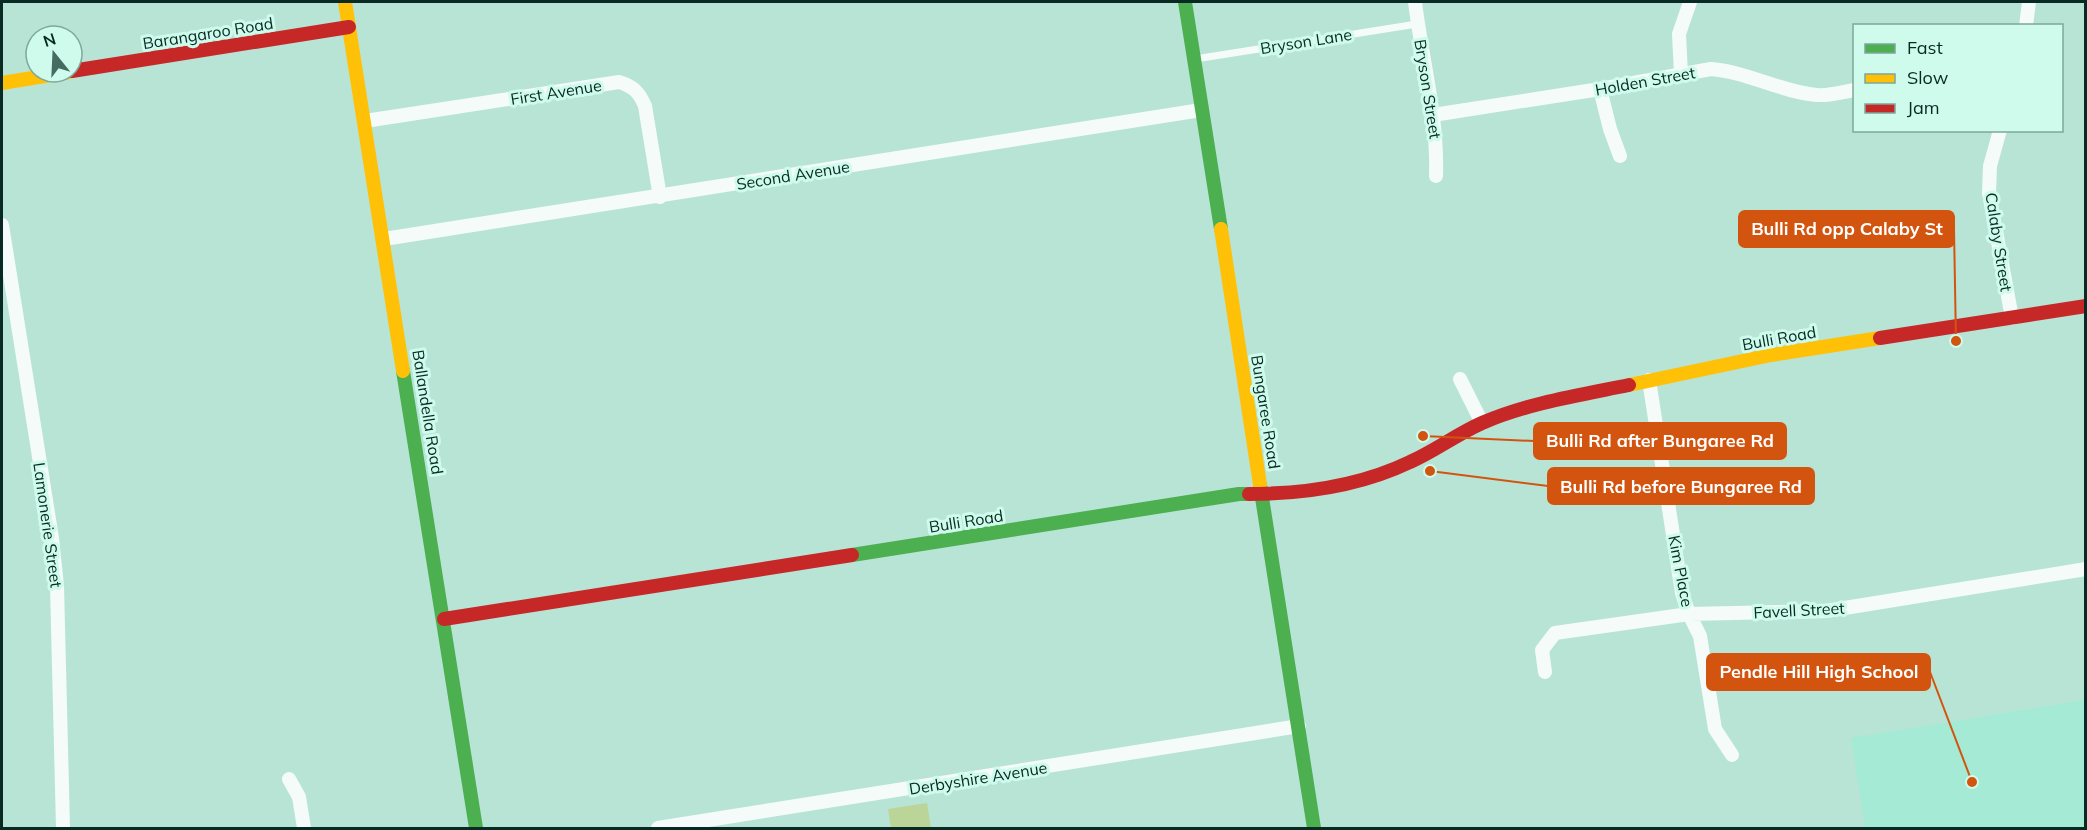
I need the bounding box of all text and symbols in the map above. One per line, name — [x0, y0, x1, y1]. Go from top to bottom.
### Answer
street label: Barangaroo Road — [141, 13, 275, 53]
north arrow — [24, 24, 84, 84]
street label: Bryson Lane — [1259, 24, 1353, 58]
legend — [1853, 24, 2063, 132]
text: N — [41, 28, 58, 51]
text: Fast — [1907, 36, 1943, 59]
street label: Bryson Street — [1410, 38, 1446, 141]
street label: Holden Street — [1593, 62, 1697, 100]
text: Slow — [1907, 66, 1949, 89]
street label: First Avenue — [509, 75, 603, 109]
text: Jam — [1907, 96, 1940, 119]
street label: Second Avenue — [735, 156, 851, 194]
street label: Calaby Street — [1981, 191, 2017, 293]
callout: Bulli Rd opp Calaby St — [1739, 211, 1954, 247]
text: Bulli Rd opp Calaby St — [1751, 217, 1943, 240]
street label: Bulli Road — [1740, 322, 1818, 354]
street label: Ballandella Road — [408, 348, 448, 476]
street label: Bungaree Road — [1247, 354, 1285, 470]
callout: Bulli Rd after Bungaree Rd — [1534, 423, 1786, 459]
text: Bulli Rd after Bungaree Rd — [1546, 429, 1774, 452]
street label: Lamonerie Street — [29, 461, 67, 589]
callout: Bulli Rd before Bungaree Rd — [1548, 468, 1814, 504]
text: Bulli Rd before Bungaree Rd — [1560, 475, 1802, 498]
street label: Bulli Road — [927, 505, 1005, 537]
street label: Kim Place — [1664, 534, 1698, 608]
street label: Favell Street — [1753, 598, 1846, 622]
callout: Pendle Hill High School — [1707, 654, 1930, 690]
text: Pendle Hill High School — [1719, 660, 1919, 683]
street label: Derbyshire Avenue — [907, 757, 1049, 799]

